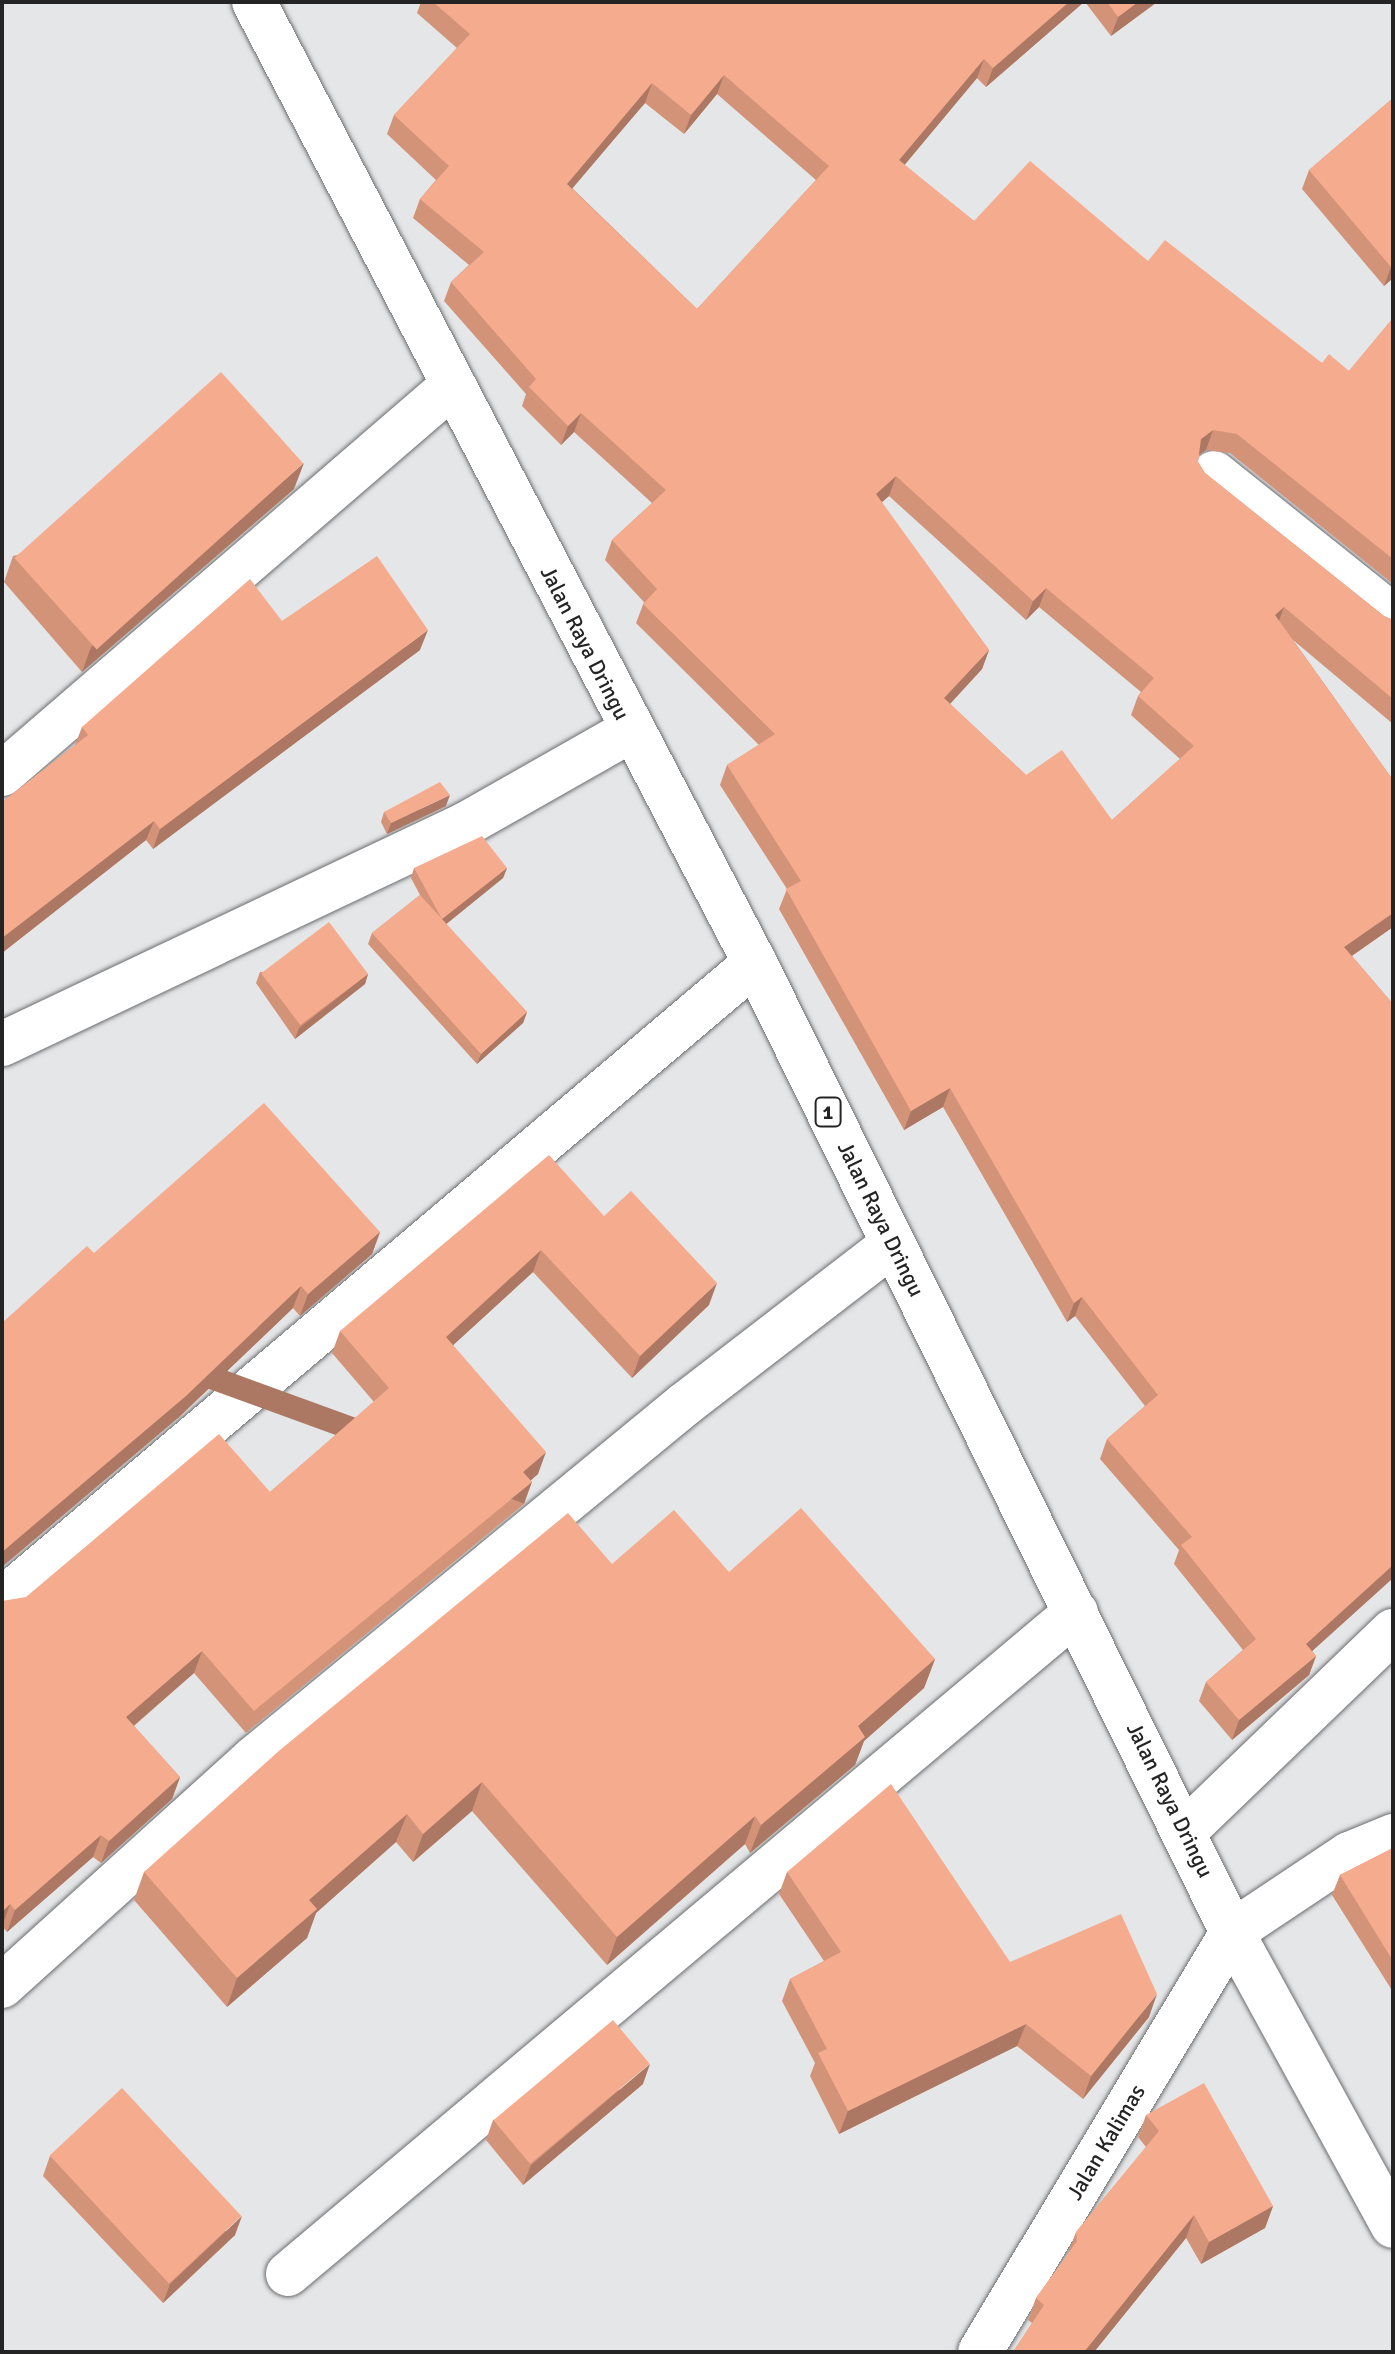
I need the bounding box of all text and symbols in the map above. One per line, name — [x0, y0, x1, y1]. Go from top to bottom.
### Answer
street label: Jalan Raya Dringu — [535, 562, 635, 724]
road number: 1 — [814, 1096, 842, 1128]
street label: Jalan Raya Dringu — [832, 1137, 930, 1301]
street label: Jalan Raya Dringu — [1121, 1718, 1219, 1882]
street label: Jalan Kalimas — [1061, 2080, 1151, 2204]

